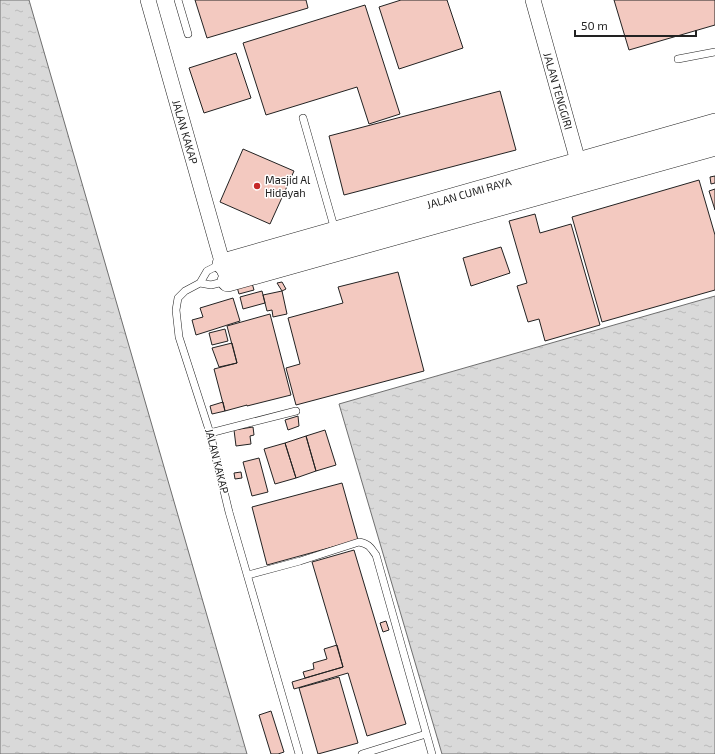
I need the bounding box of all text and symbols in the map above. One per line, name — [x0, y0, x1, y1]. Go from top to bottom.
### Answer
scale bar — [575, 12, 696, 38]
text: 50 m — [581, 18, 608, 32]
street label: JALAN TENGGIRI — [541, 51, 576, 131]
street label: JALAN KAKAP — [170, 98, 201, 166]
place label: Masjid Al Hidayah — [265, 173, 311, 199]
street label: JALAN CUMI RAYA — [425, 174, 513, 211]
marker: Masjid Al Hidayah — [252, 181, 262, 191]
street label: JALAN KAKAP — [203, 427, 232, 495]

